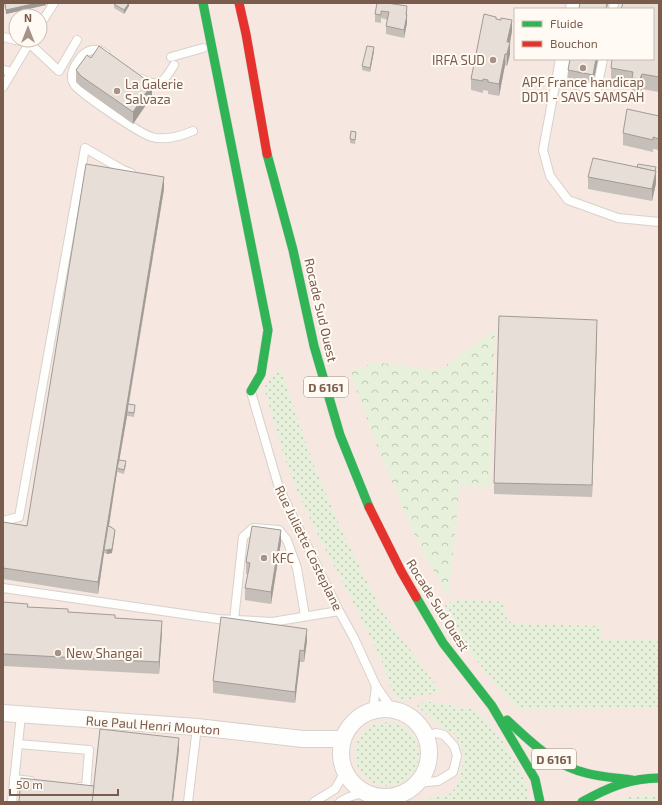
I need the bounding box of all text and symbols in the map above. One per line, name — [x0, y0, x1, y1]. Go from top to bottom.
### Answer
north arrow — [8, 8, 48, 48]
legend — [514, 8, 654, 60]
text: N — [24, 11, 32, 24]
text: Fluide — [550, 16, 583, 30]
text: Bouchon — [550, 36, 598, 50]
place label: IRFA SUD — [432, 52, 485, 68]
marker: IRFA SUD — [488, 55, 498, 65]
marker: APF France handicap DD11 - SAVS SAMSAH — [578, 63, 588, 73]
place label: APF France handicap DD11 - SAVS SAMSAH — [521, 74, 645, 105]
place label: La Galerie Salvaza — [125, 76, 183, 107]
marker: La Galerie Salvaza — [112, 86, 122, 96]
street label: Rocade Sud Ouest — [301, 257, 341, 363]
road number: D 6161 — [304, 377, 348, 397]
street label: Rue Juliette Costeplane — [272, 483, 346, 613]
place label: KFC — [272, 550, 294, 566]
marker: KFC — [259, 553, 269, 563]
street label: Rocade Sud Ouest — [403, 556, 473, 654]
place label: New Shangai — [66, 645, 143, 661]
marker: New Shangai — [53, 648, 63, 658]
street label: Rue Paul Henri Mouton — [85, 712, 221, 738]
road number: D 6161 — [532, 749, 576, 769]
scale bar — [10, 771, 118, 797]
text: 50 m — [16, 777, 43, 791]

